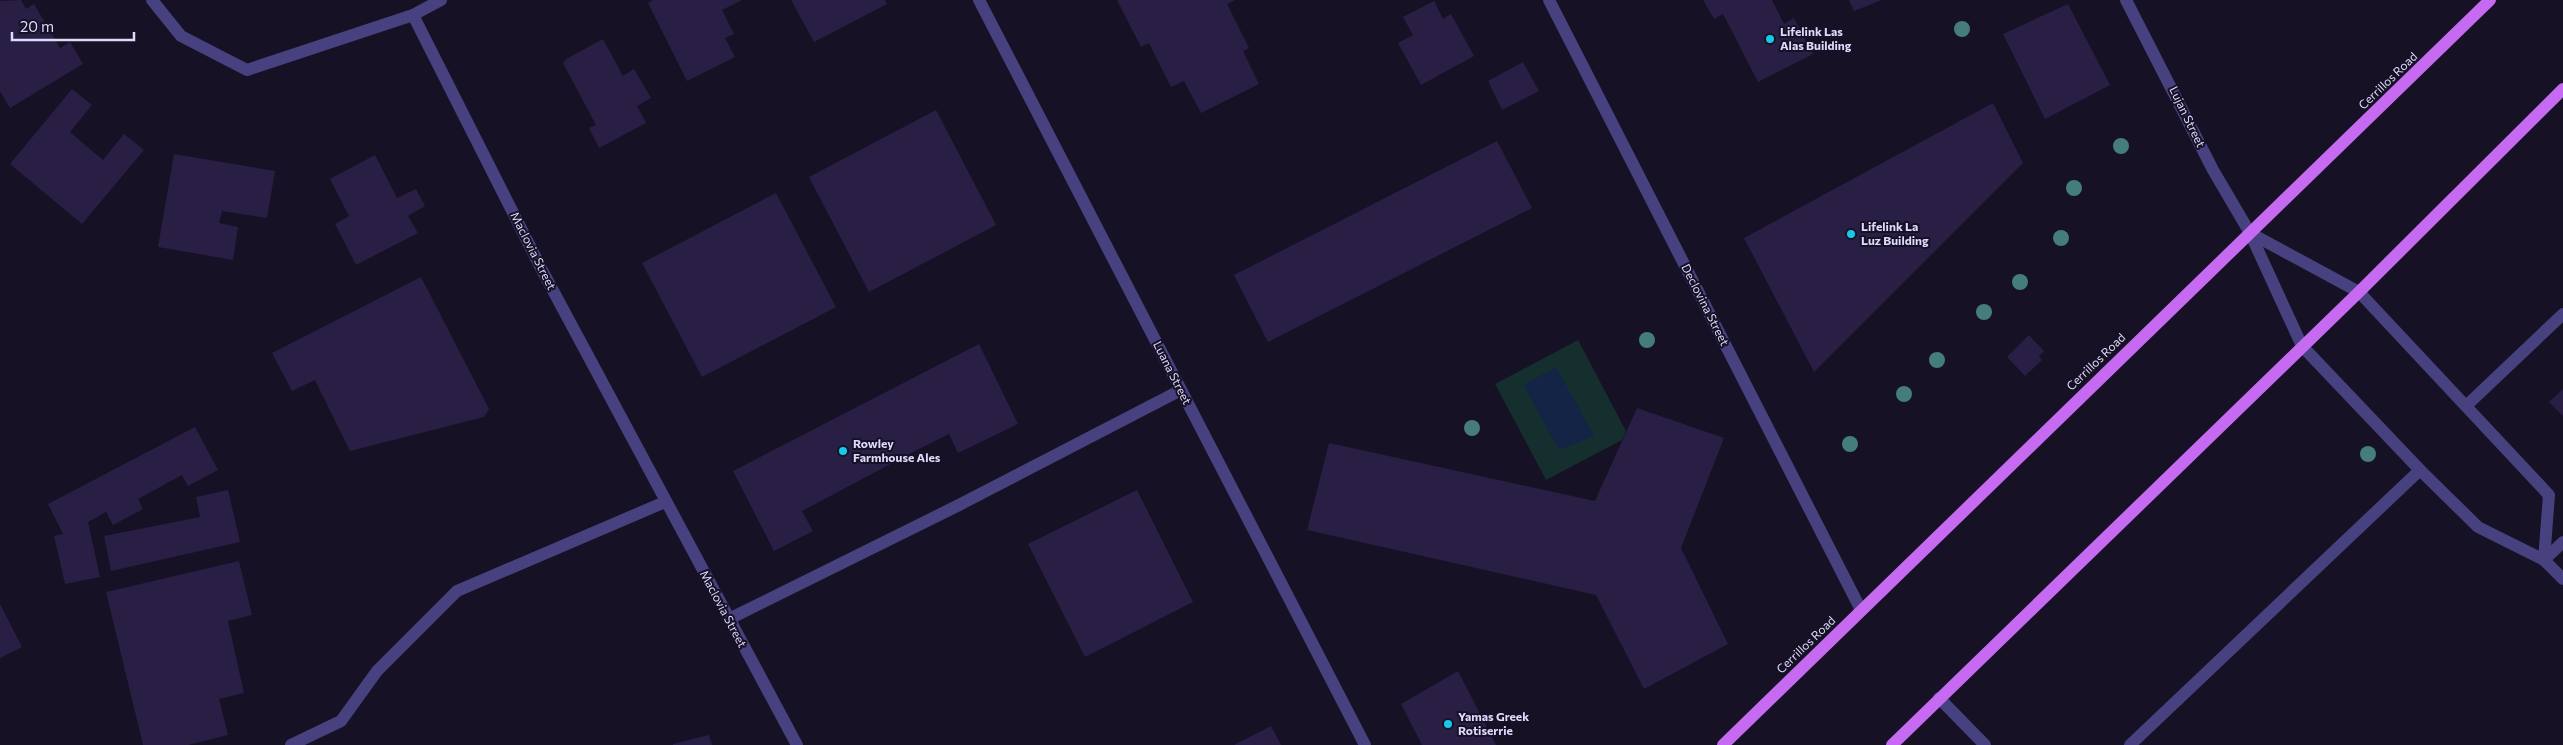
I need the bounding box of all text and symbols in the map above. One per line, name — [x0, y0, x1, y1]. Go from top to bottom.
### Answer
scale bar — [12, 10, 135, 42]
text: 20 m — [20, 17, 54, 35]
place label: Lifelink Las Alas Building — [1780, 24, 1852, 52]
marker: Lifelink Las Alas Building — [1764, 33, 1776, 45]
street label: Cerrillos Road — [2355, 49, 2420, 112]
street label: Lujan Street — [2167, 84, 2209, 149]
street label: Maclovia Street — [508, 209, 560, 292]
place label: Lifelink La Luz Building — [1861, 219, 1929, 247]
marker: Lifelink La Luz Building — [1845, 228, 1857, 240]
street label: Declovina Street — [1679, 261, 1733, 348]
street label: Cerrillos Road — [2063, 330, 2128, 393]
street label: Luana Street — [1151, 339, 1195, 407]
place label: Rowley Farmhouse Ales — [853, 436, 941, 464]
marker: Rowley Farmhouse Ales — [837, 445, 849, 457]
street label: Maclovia Street — [698, 568, 750, 650]
street label: Cerrillos Road — [1773, 613, 1838, 676]
place label: Yamas Greek Rotiserrie — [1458, 709, 1529, 737]
marker: Yamas Greek Rotiserrie — [1442, 718, 1454, 730]

